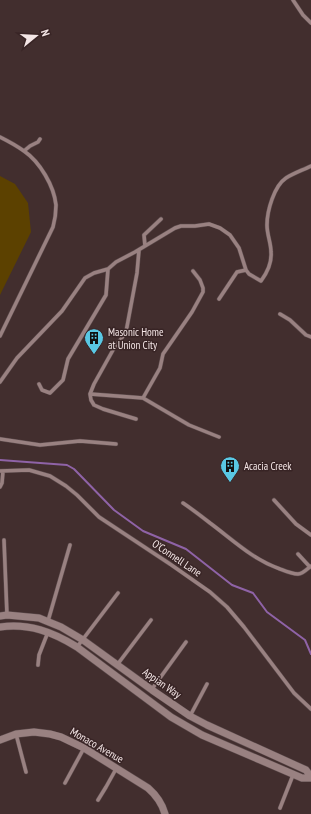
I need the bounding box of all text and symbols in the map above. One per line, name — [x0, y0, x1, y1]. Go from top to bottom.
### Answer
north arrow — [16, 16, 56, 56]
text: N — [38, 28, 53, 38]
place label: Masonic Home at Union City — [108, 325, 164, 352]
building icon: Masonic Home at Union City — [83, 327, 105, 355]
building icon: Acacia Creek — [219, 455, 241, 483]
place label: Acacia Creek — [244, 459, 292, 473]
street label: O’Connell Lane — [150, 536, 205, 580]
street label: Appian Way — [140, 665, 185, 702]
street label: Monaco Avenue — [68, 724, 127, 766]

